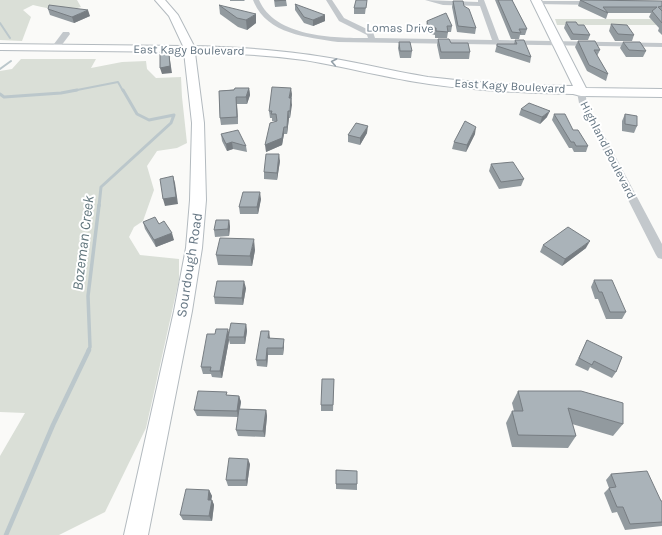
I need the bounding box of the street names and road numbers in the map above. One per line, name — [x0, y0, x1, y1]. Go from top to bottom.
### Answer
street label: Lomas Drive — [366, 20, 434, 36]
street label: East Kagy Boulevard — [133, 42, 245, 58]
street label: East Kagy Boulevard — [454, 76, 566, 96]
street label: Highland Boulevard — [577, 99, 639, 201]
street label: Sourdough Road — [173, 211, 206, 319]

